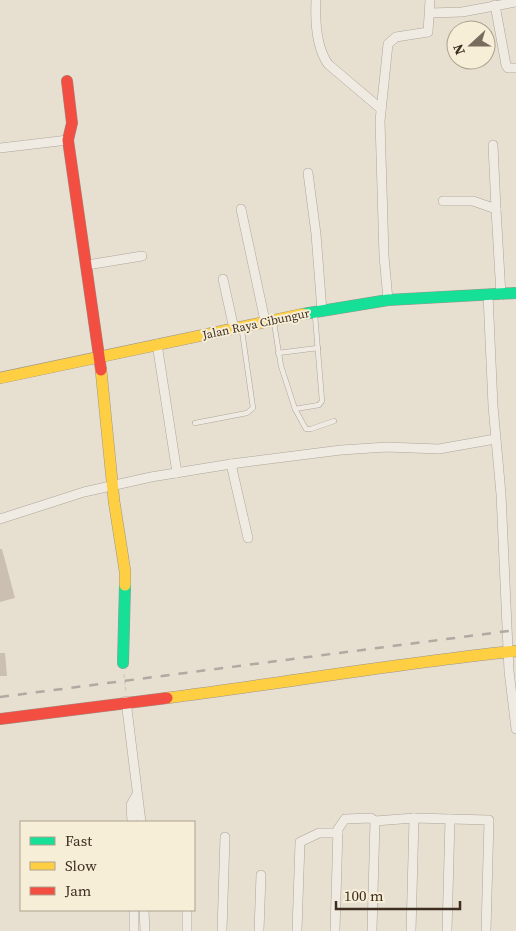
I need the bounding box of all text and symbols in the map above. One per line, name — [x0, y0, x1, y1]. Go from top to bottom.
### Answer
north arrow — [446, 20, 496, 70]
text: N — [448, 41, 470, 58]
street label: Jalan Raya Cibungur — [200, 305, 311, 343]
legend — [20, 821, 195, 911]
text: Fast — [65, 830, 92, 851]
text: Slow — [65, 855, 97, 876]
scale bar — [336, 878, 460, 910]
text: Jam — [64, 880, 92, 901]
text: 100 m — [344, 885, 384, 906]

